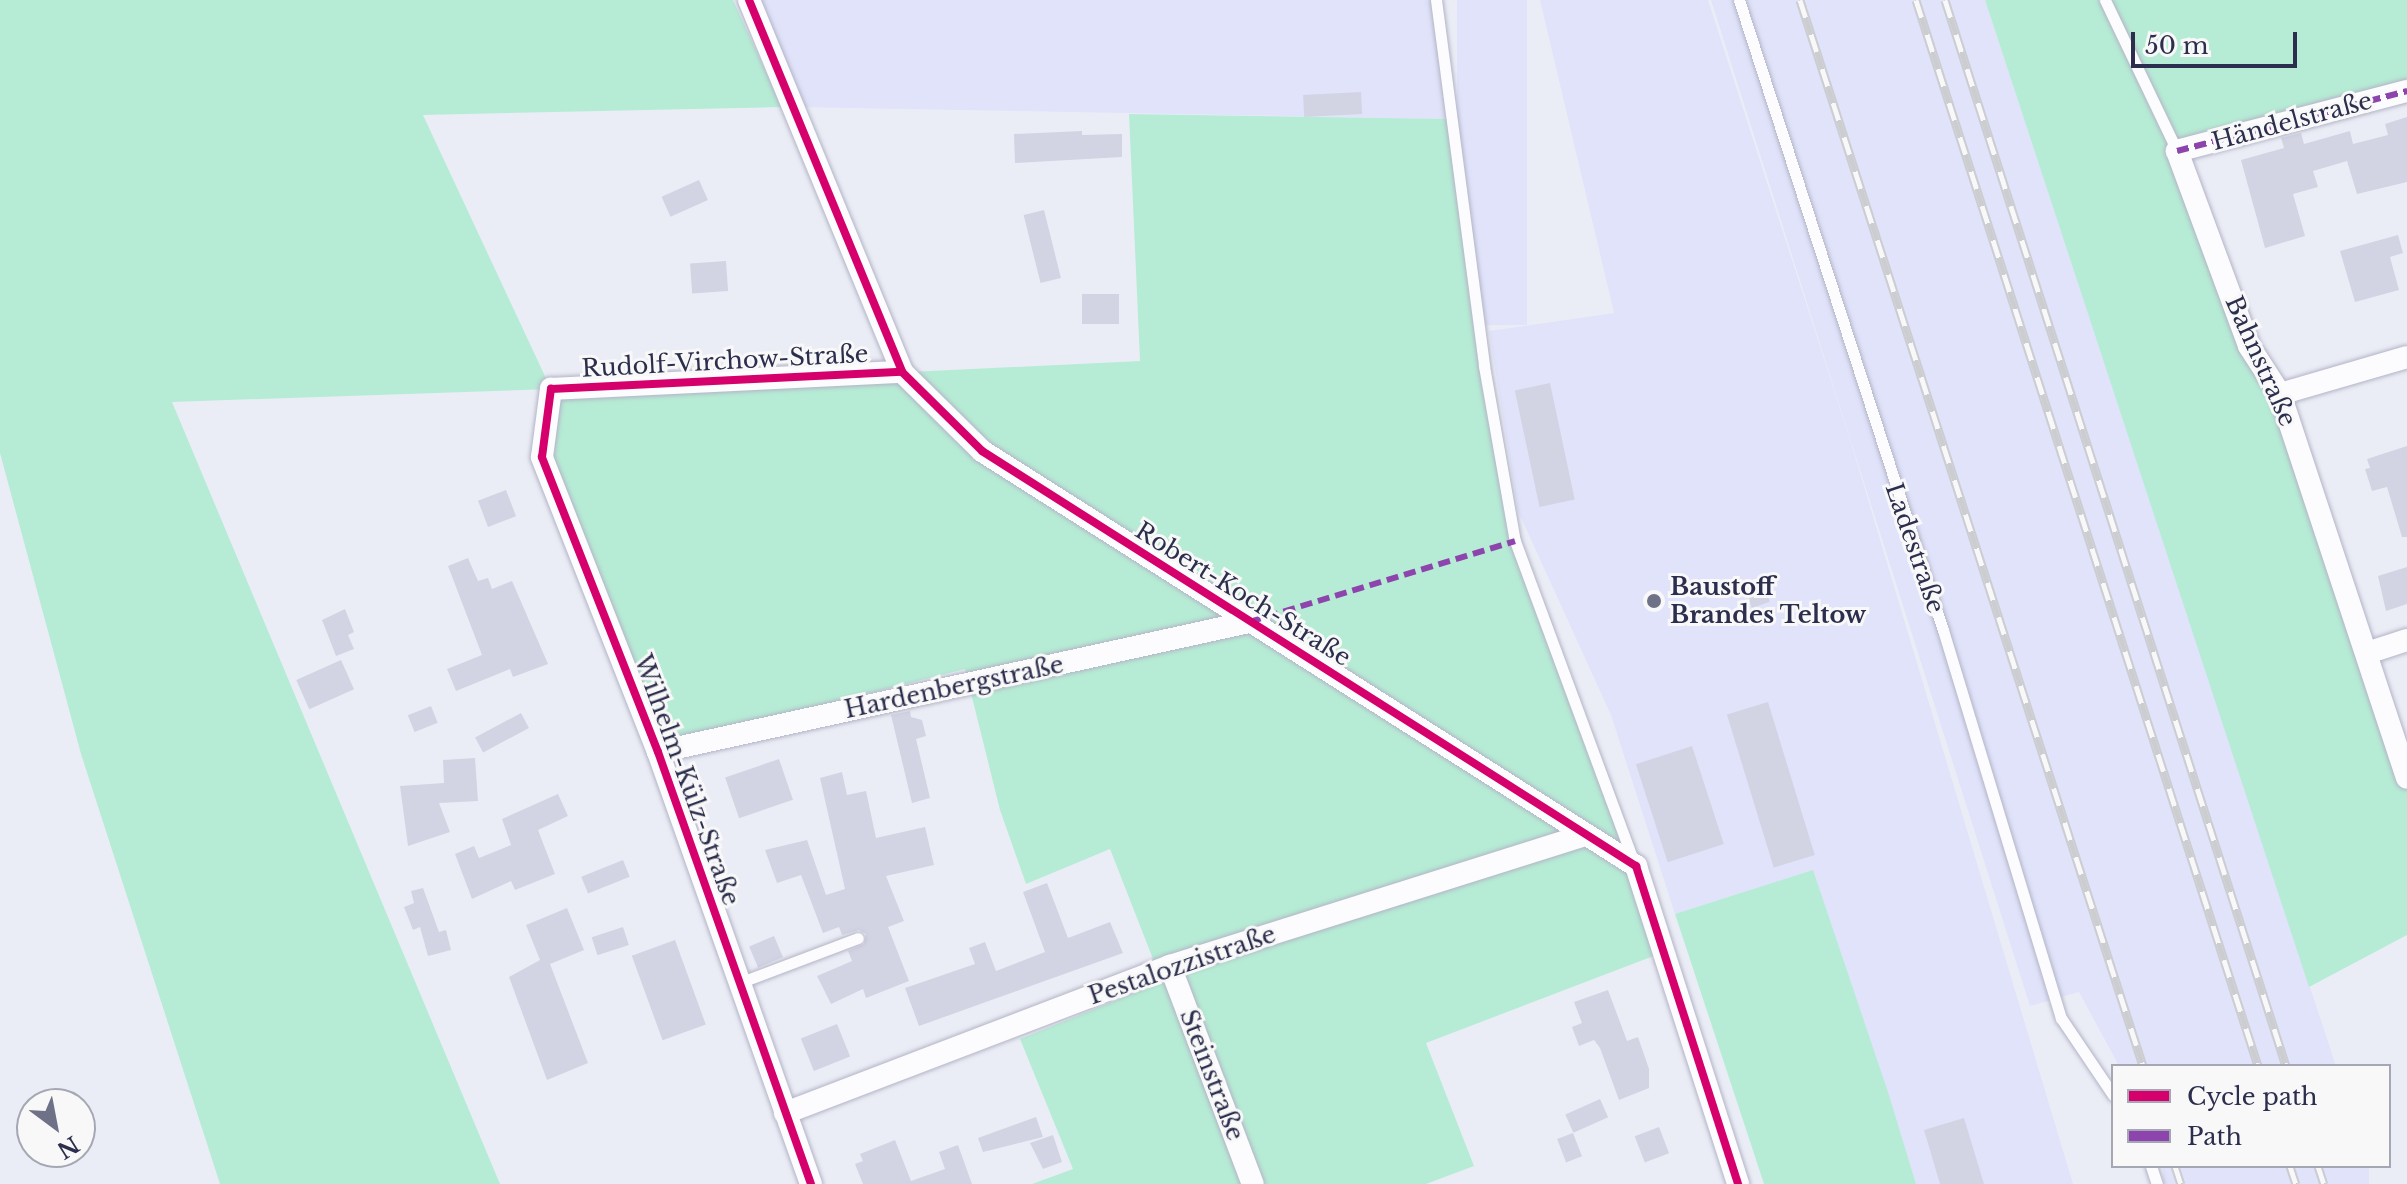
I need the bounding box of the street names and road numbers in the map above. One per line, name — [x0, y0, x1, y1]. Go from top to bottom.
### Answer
street label: Händelstraße — [2209, 86, 2375, 156]
street label: Bahnstraße — [2219, 291, 2303, 431]
street label: Rudolf-Virchow-Straße — [581, 339, 869, 383]
street label: Ladestraße — [1879, 479, 1951, 617]
street label: Robert-Koch-Straße — [1130, 516, 1356, 672]
street label: Hardenbergstraße — [842, 650, 1066, 724]
street label: Wilhelm-Külz-Straße — [628, 651, 746, 909]
street label: Pestalozzistraße — [1085, 919, 1279, 1011]
street label: Steinstraße — [1174, 1006, 1250, 1144]

